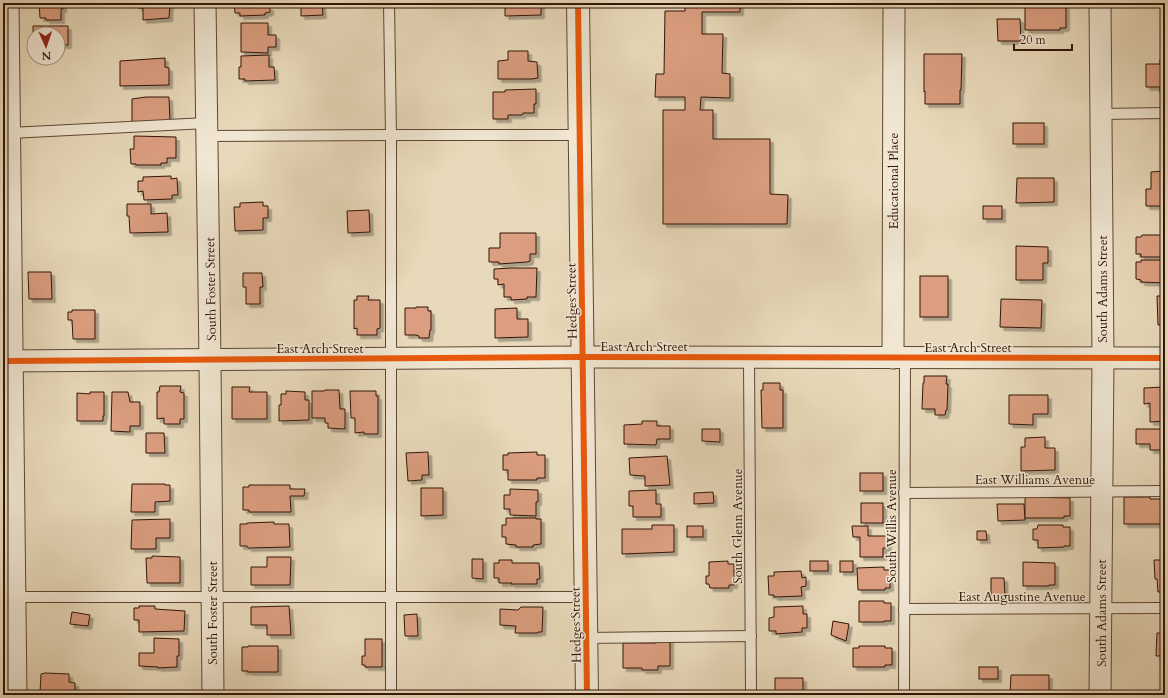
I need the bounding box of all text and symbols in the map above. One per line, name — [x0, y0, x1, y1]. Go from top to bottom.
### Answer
north arrow — [26, 26, 66, 66]
scale bar — [1014, 26, 1072, 52]
text: 20 m — [1020, 32, 1047, 48]
text: N — [41, 48, 52, 63]
street label: Educational Place — [885, 133, 903, 229]
street label: South Adams Street — [1094, 235, 1112, 343]
street label: South Foster Street — [201, 237, 221, 341]
street label: Hedges Street — [562, 263, 582, 339]
street label: East Arch Street — [600, 338, 688, 356]
street label: East Arch Street — [924, 339, 1012, 357]
street label: East Arch Street — [276, 340, 364, 358]
street label: South Glenn Avenue — [729, 468, 747, 584]
street label: South Willis Avenue — [883, 469, 901, 583]
street label: East Williams Avenue — [975, 471, 1095, 489]
street label: South Adams Street — [1093, 559, 1111, 667]
street label: South Foster Street — [204, 561, 222, 665]
street label: Hedges Street — [566, 587, 586, 663]
street label: East Augustine Avenue — [958, 588, 1086, 606]

